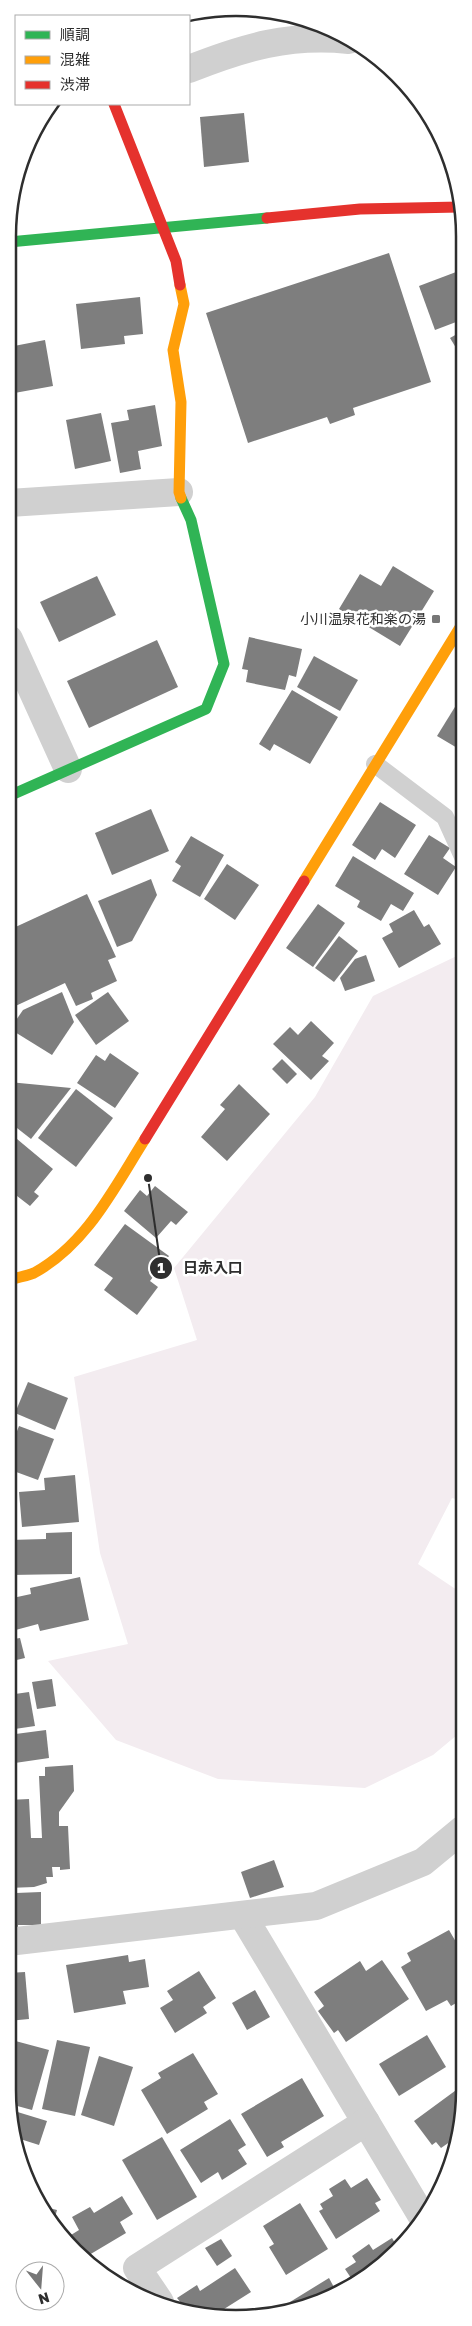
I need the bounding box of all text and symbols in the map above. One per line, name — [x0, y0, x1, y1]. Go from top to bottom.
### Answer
legend — [15, 15, 190, 105]
text: 順調 — [60, 25, 90, 43]
text: 混雑 — [60, 50, 90, 68]
text: 渋滞 — [60, 75, 90, 93]
place label: 小川温泉花和楽の湯 — [300, 610, 426, 627]
marker: 小川温泉花和楽の湯 — [430, 613, 442, 625]
callout: 日赤入口 — [148, 1253, 253, 1283]
text: 1 — [157, 1258, 165, 1276]
text: 日赤入口 — [183, 1258, 243, 1276]
north arrow — [15, 2261, 65, 2311]
text: N — [36, 2289, 52, 2309]

